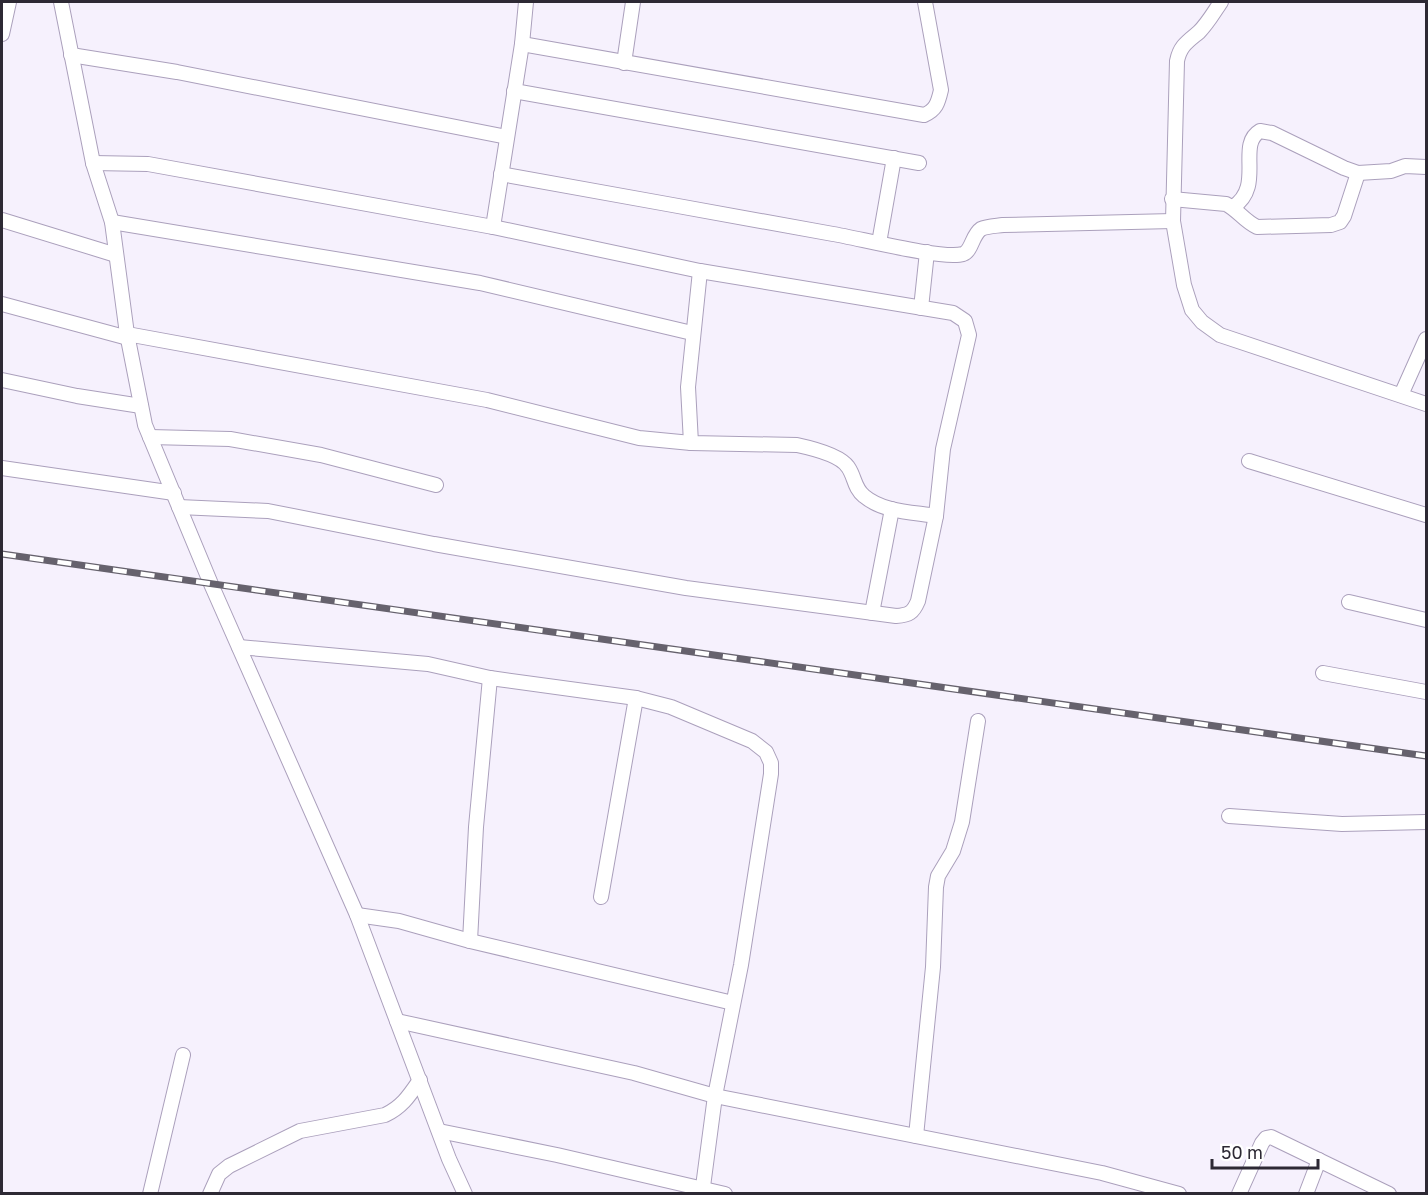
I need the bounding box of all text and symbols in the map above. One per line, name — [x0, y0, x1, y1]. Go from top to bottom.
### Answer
scale bar — [1212, 1132, 1318, 1170]
text: 50 m — [1221, 1141, 1263, 1163]

